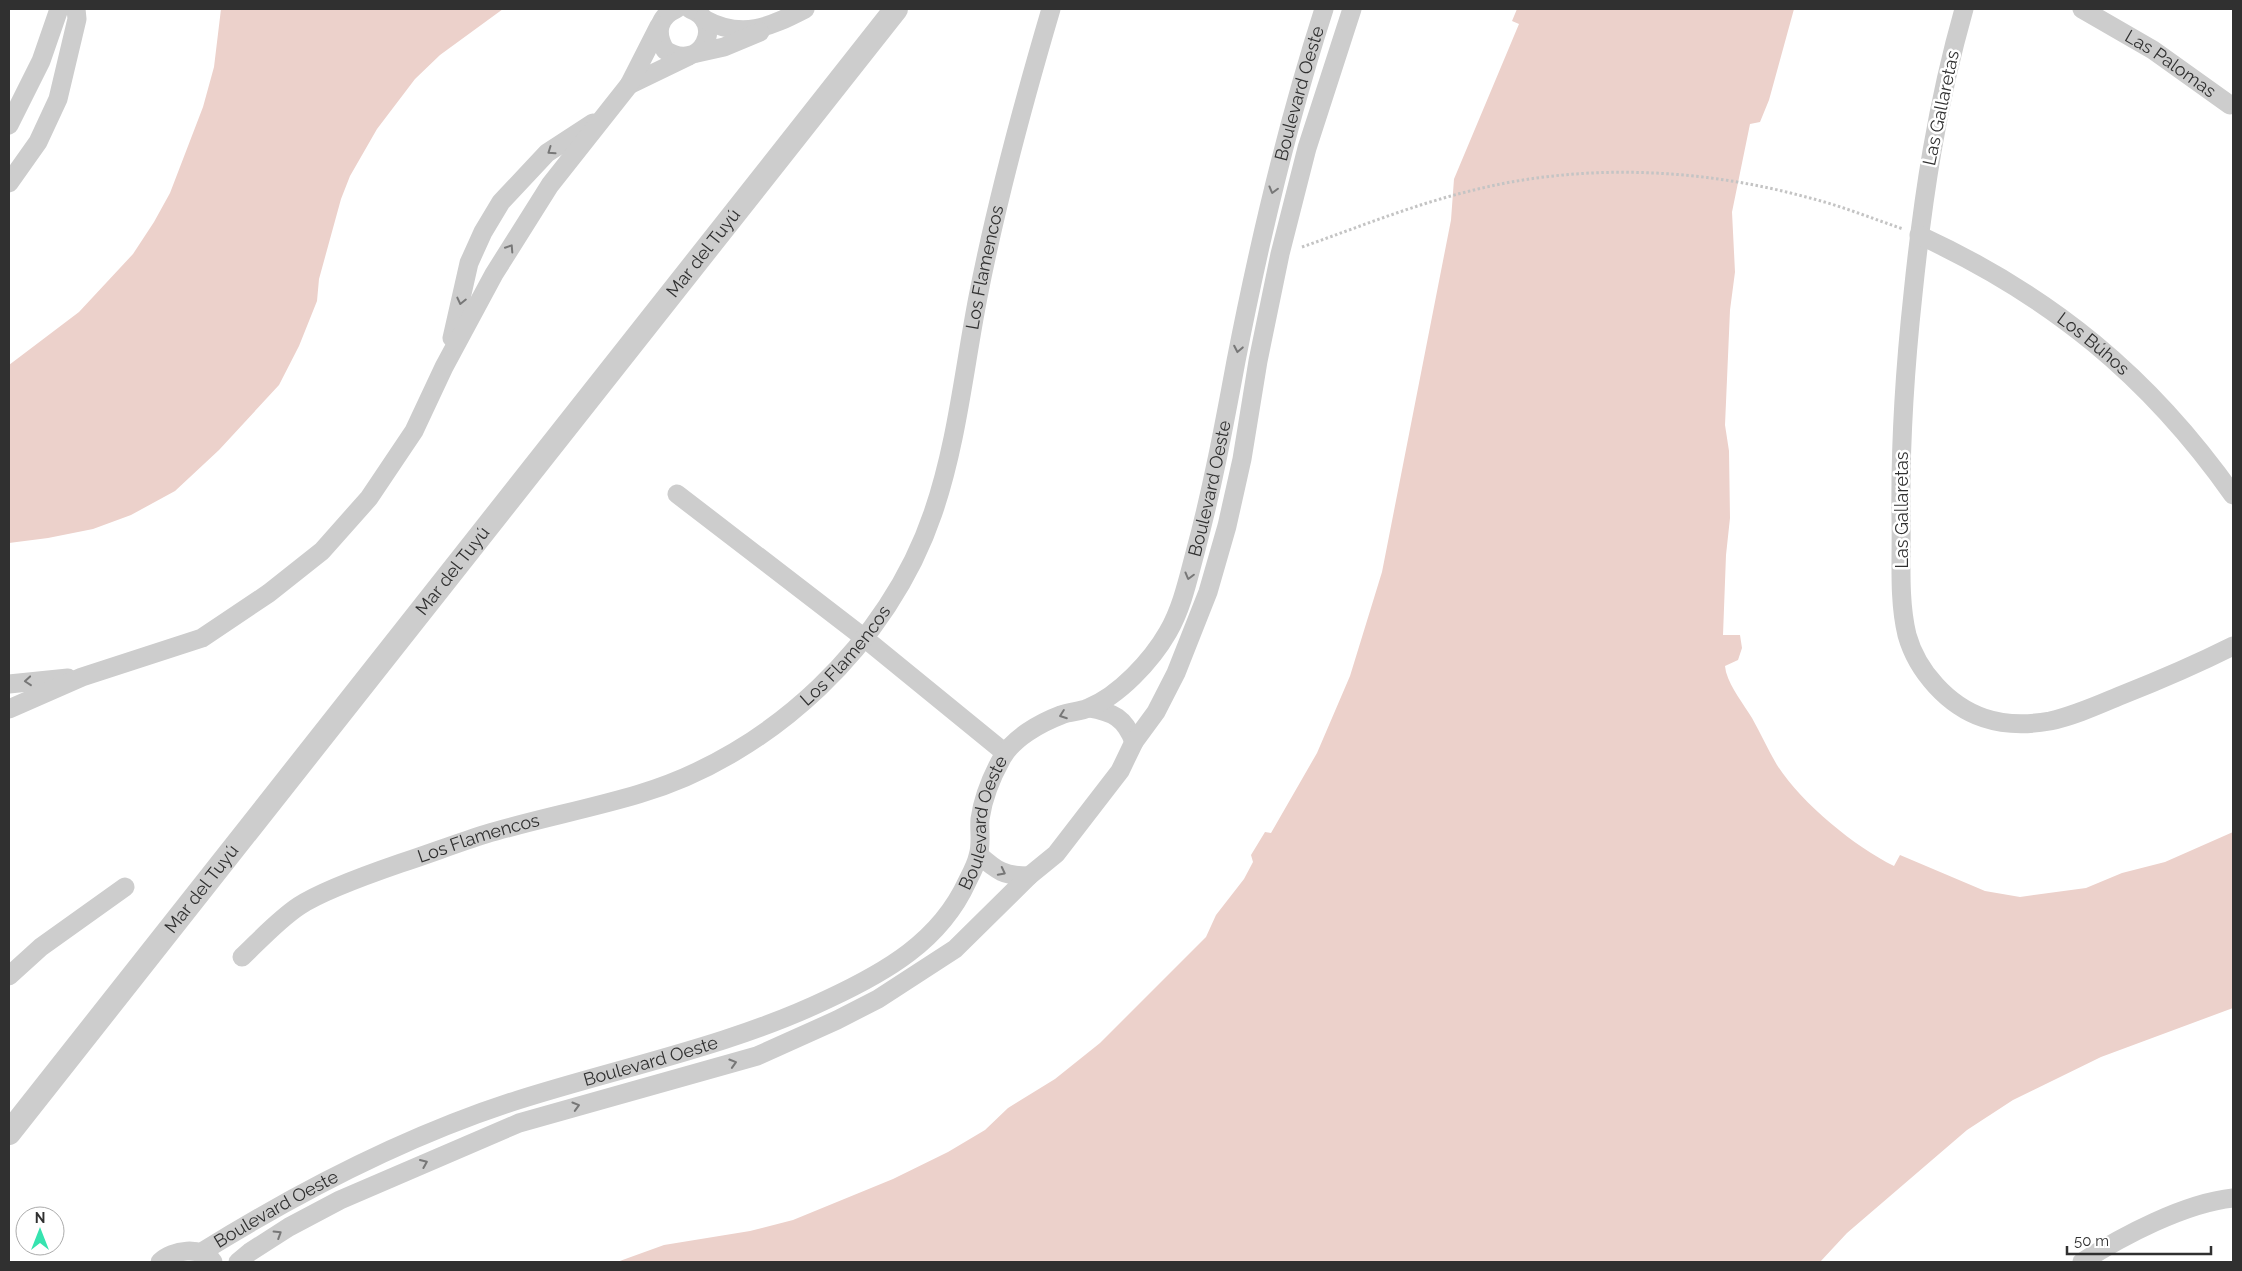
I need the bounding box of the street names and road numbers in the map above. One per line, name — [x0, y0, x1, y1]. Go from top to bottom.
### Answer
street label: Boulevard Oeste — [1270, 23, 1328, 163]
street label: Las Palomas — [2122, 25, 2220, 102]
street label: Las Gallaretas — [1918, 48, 1963, 167]
street label: Los Flamencos — [961, 203, 1008, 331]
street label: Mar del Tuyú — [662, 204, 744, 301]
street label: Los Búhos — [2053, 308, 2134, 379]
street label: Boulevard Oeste — [1184, 418, 1235, 559]
street label: Las Gallaretas — [1891, 451, 1912, 568]
street label: Mar del Tuyú — [411, 522, 494, 619]
street label: Los Flamencos — [796, 601, 895, 710]
street label: Boulevard Oeste — [954, 752, 1011, 893]
street label: Los Flamencos — [415, 809, 542, 867]
street label: Mar del Tuyú — [160, 840, 243, 937]
street label: Boulevard Oeste — [581, 1031, 721, 1090]
street label: Boulevard Oeste — [210, 1165, 342, 1252]

